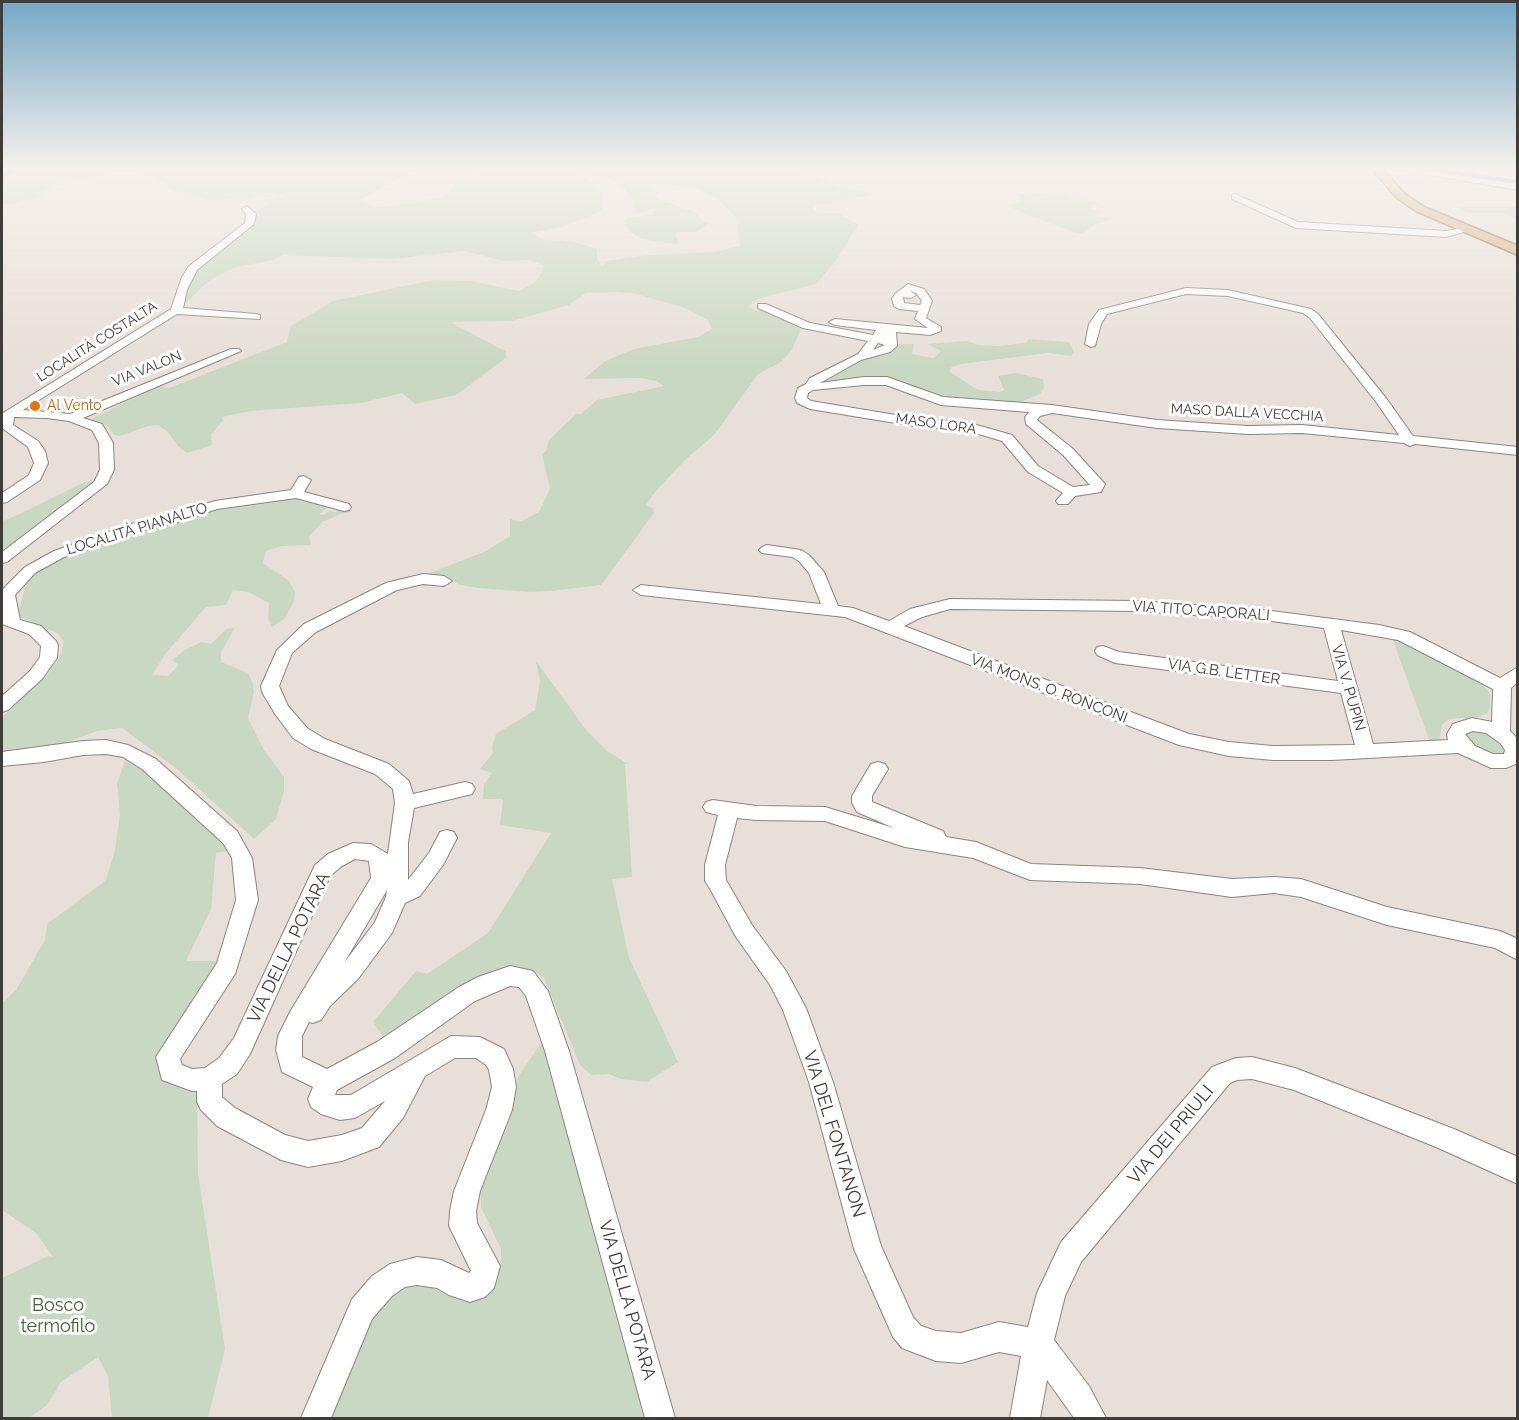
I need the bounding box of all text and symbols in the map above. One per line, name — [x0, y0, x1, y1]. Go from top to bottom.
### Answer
street label: LOCALITÀ COSTALTA — [34, 298, 160, 386]
street label: VIA VALON — [110, 347, 184, 391]
place label: Al Vento — [47, 398, 102, 414]
marker: Al Vento — [28, 399, 42, 413]
street label: MASO DALLA VECCHIA — [1170, 401, 1324, 425]
street label: MASO LORA — [895, 410, 977, 438]
street label: LOCALITÀ PIANALTO — [64, 499, 210, 559]
street label: VIA TITO CAPORALI — [1132, 597, 1270, 625]
street label: VIA V. PUPIN — [1327, 643, 1369, 733]
street label: VIA MONS. O. RONCONI — [968, 651, 1130, 727]
street label: VIA G.B. LETTER — [1167, 655, 1281, 689]
street label: VIA DELLA POTARA — [243, 869, 335, 1027]
street label: VIA DEL FONTANON — [798, 1048, 870, 1220]
street label: VIA DEI PRIULI — [1123, 1081, 1219, 1189]
street label: VIA DELLA POTARA — [594, 1218, 660, 1382]
park label: Bosco termofilo — [21, 1295, 95, 1338]

